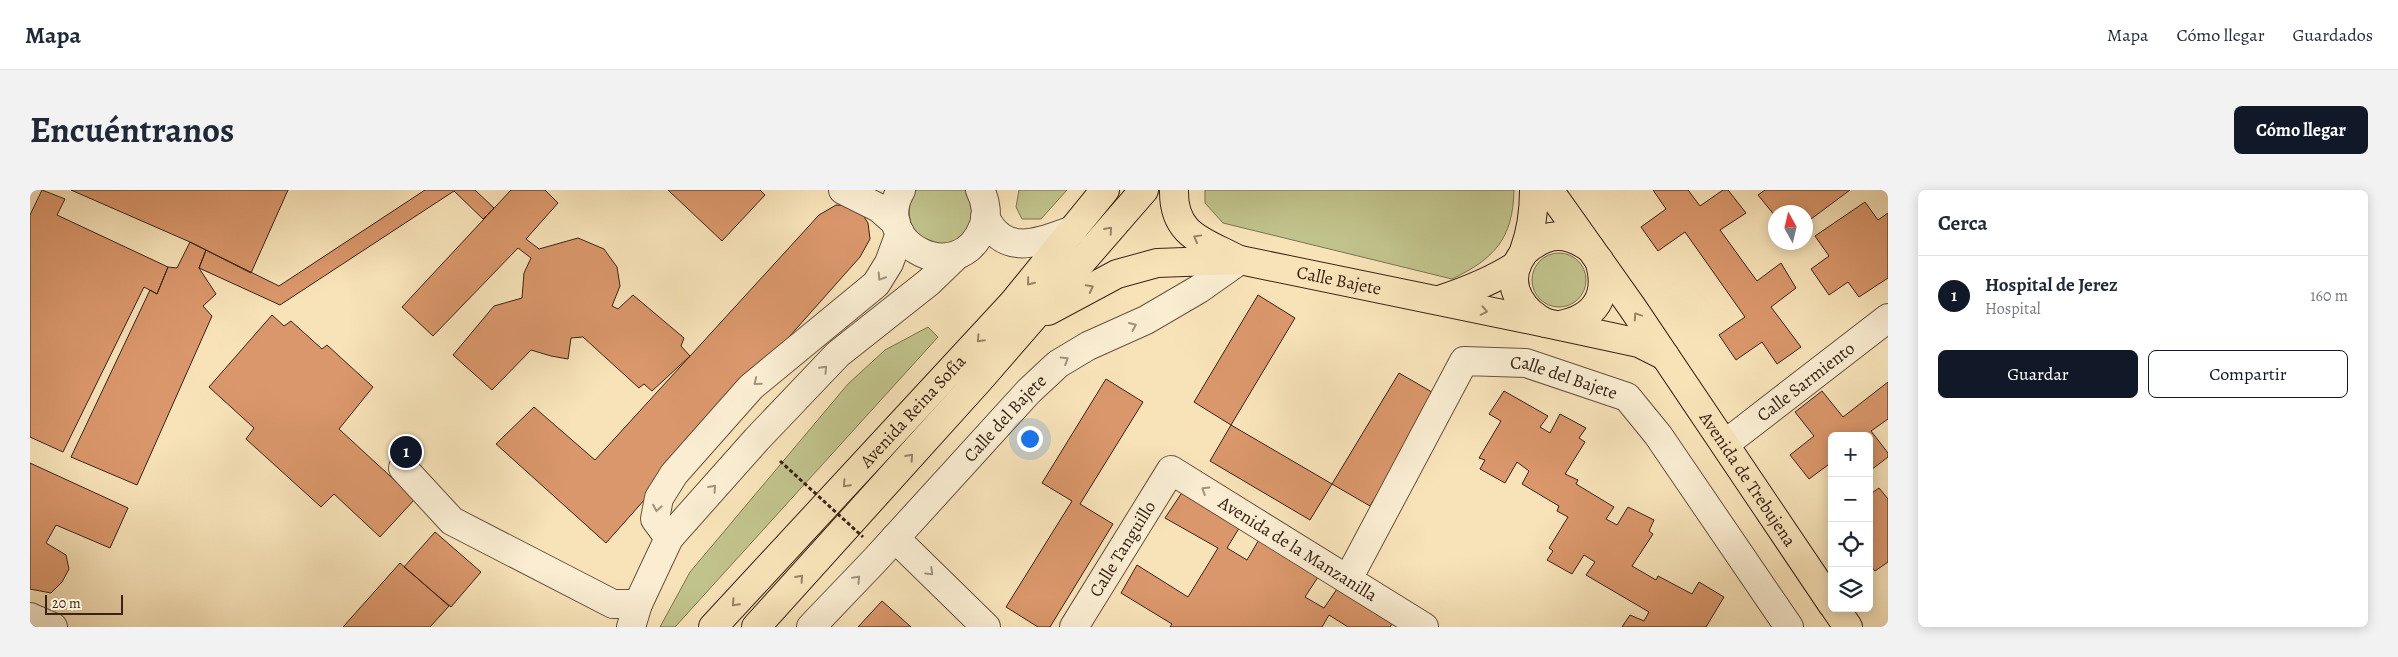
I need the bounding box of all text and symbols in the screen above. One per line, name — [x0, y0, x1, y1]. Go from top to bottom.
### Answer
text: Mapa — [25, 19, 81, 51]
text: Mapa — [2107, 23, 2148, 47]
text: Cómo llegar — [2176, 23, 2265, 47]
text: Guardados — [2293, 23, 2373, 47]
text: Encuéntranos — [30, 106, 234, 154]
button: Cómo llegar — [2234, 106, 2368, 154]
north arrow — [1768, 205, 1813, 250]
text: Cerca — [1938, 209, 1988, 237]
one-way arrow — [1104, 227, 1113, 236]
one-way arrow — [1194, 234, 1203, 244]
street label: Calle Bajete — [1295, 260, 1384, 301]
one-way arrow — [877, 272, 887, 281]
text: Hospital de Jerez — [1985, 272, 2118, 298]
one-way arrow — [1028, 276, 1036, 285]
one-way arrow — [1085, 284, 1094, 294]
text: 1 — [1951, 285, 1957, 307]
text: 160 m — [2310, 285, 2348, 307]
text: Hospital — [1985, 298, 2041, 320]
one-way arrow — [1480, 305, 1488, 315]
one-way arrow — [1634, 312, 1643, 321]
one-way arrow — [1128, 322, 1137, 333]
one-way arrow — [977, 334, 986, 343]
street label: Calle Sarmiento — [1752, 336, 1860, 427]
street label: Avenida Reina Sofía — [854, 349, 971, 474]
street label: Calle del Bajete — [1510, 350, 1621, 405]
button: Guardar — [1938, 350, 2138, 398]
button: Compartir — [2148, 350, 2348, 398]
one-way arrow — [1059, 357, 1069, 366]
one-way arrow — [818, 366, 827, 375]
street label: Calle del Bajete — [958, 369, 1051, 467]
one-way arrow — [754, 377, 763, 386]
street label: Avenida de Trebujena — [1693, 406, 1802, 552]
your location — [1017, 426, 1043, 452]
map controls — [1828, 432, 1873, 612]
button: + — [1828, 432, 1873, 477]
pin: 1 — [390, 433, 422, 471]
one-way arrow — [904, 454, 913, 463]
button: − — [1828, 477, 1873, 522]
one-way arrow — [843, 479, 852, 488]
one-way arrow — [707, 485, 716, 494]
one-way arrow — [1201, 487, 1210, 497]
street label: Avenida de la Manzanilla — [1213, 490, 1382, 607]
street label: Calle Tanguillo — [1084, 496, 1161, 601]
one-way arrow — [652, 503, 663, 512]
button: locate — [1828, 522, 1873, 567]
one-way arrow — [924, 566, 933, 575]
button: layers — [1828, 567, 1873, 612]
one-way arrow — [795, 574, 804, 583]
one-way arrow — [851, 576, 860, 585]
scale bar — [45, 592, 122, 615]
text: 20 m — [52, 594, 81, 613]
one-way arrow — [732, 598, 741, 607]

